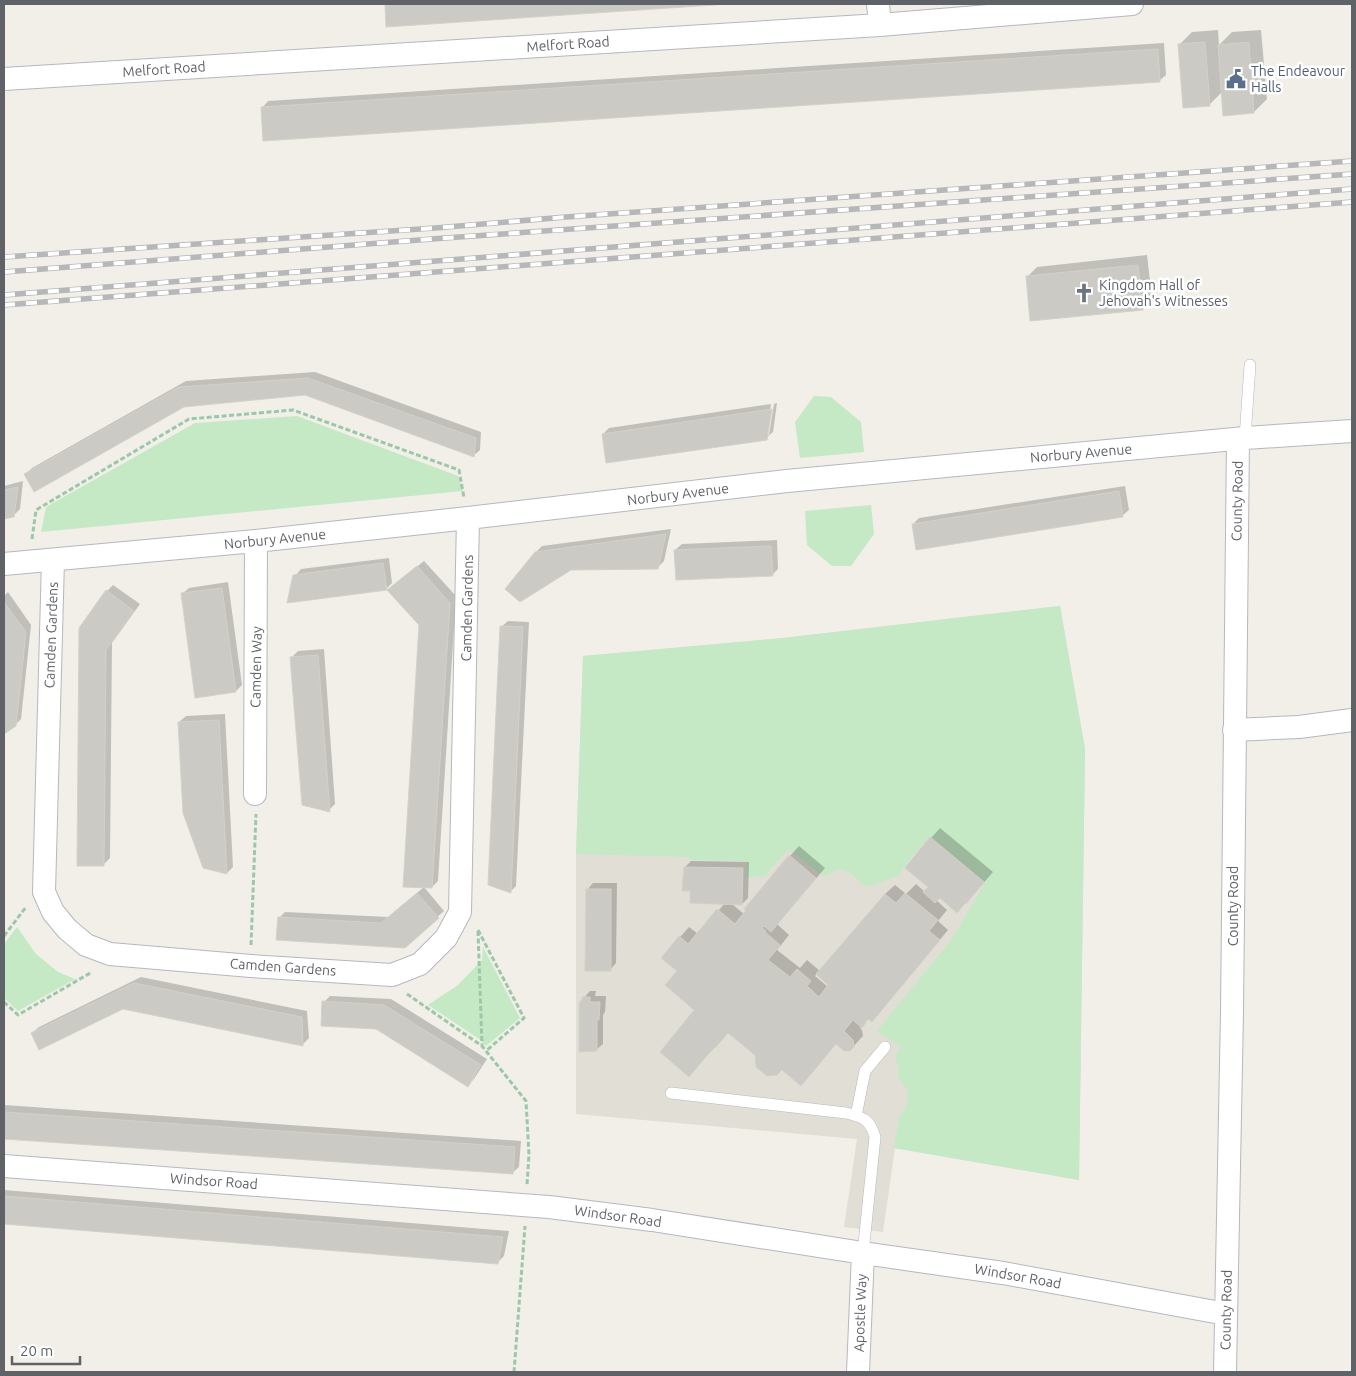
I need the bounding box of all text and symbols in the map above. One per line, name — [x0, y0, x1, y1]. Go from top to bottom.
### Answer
street label: Melfort Road — [526, 33, 610, 55]
street label: Melfort Road — [122, 58, 206, 80]
place label: The Endeavour Halls — [1251, 63, 1346, 95]
public building icon: The Endeavour Halls — [1225, 68, 1247, 90]
place label: Kingdom Hall of Jehovah's Witnesses — [1099, 277, 1228, 309]
church icon: Kingdom Hall of Jehovah's Witnesses — [1073, 282, 1095, 304]
street label: Norbury Avenue — [1029, 441, 1133, 465]
street label: County Road — [1228, 461, 1246, 541]
street label: Norbury Avenue — [626, 480, 730, 508]
street label: Norbury Avenue — [223, 526, 327, 552]
street label: Camden Gardens — [458, 554, 476, 662]
street label: Camden Gardens — [41, 581, 61, 689]
street label: Camden Way — [247, 626, 265, 708]
street label: County Road — [1225, 866, 1241, 946]
street label: Camden Gardens — [229, 955, 337, 979]
street label: Windsor Road — [170, 1170, 258, 1192]
street label: Windsor Road — [573, 1202, 663, 1230]
street label: Windsor Road — [973, 1260, 1063, 1292]
street label: County Road — [1217, 1270, 1235, 1350]
street label: Apostle Way — [851, 1273, 869, 1352]
scale bar — [12, 1334, 80, 1366]
text: 20 m — [20, 1342, 53, 1359]

